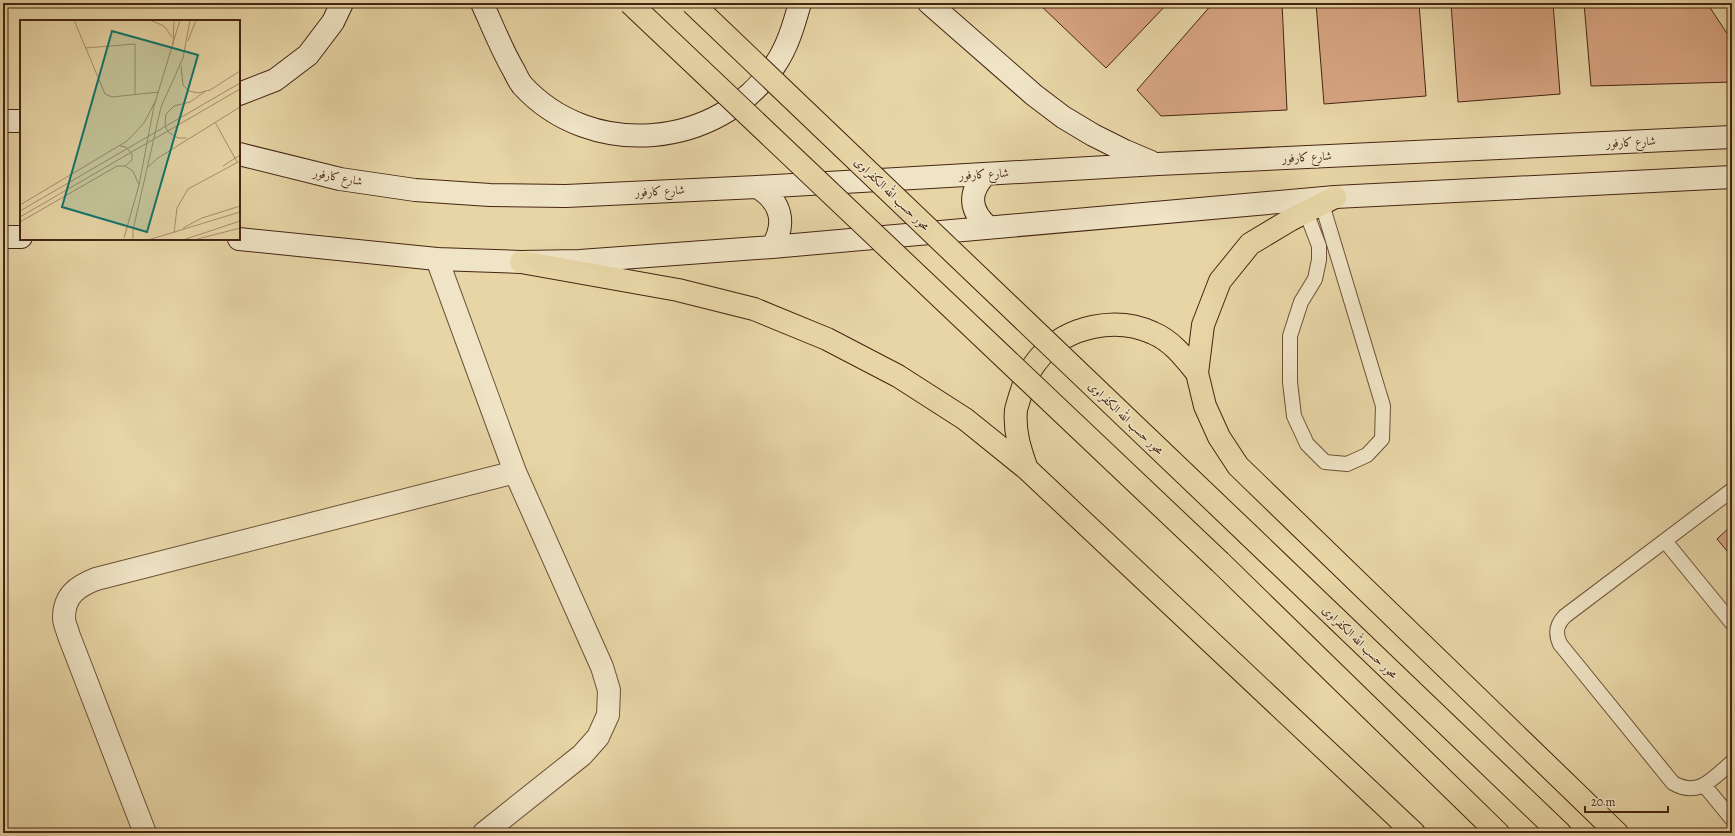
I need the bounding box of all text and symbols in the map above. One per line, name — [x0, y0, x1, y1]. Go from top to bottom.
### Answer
inset map — [20, 20, 240, 240]
street label: شارع كارفور — [1605, 133, 1657, 154]
street label: شارع كارفور — [1281, 148, 1333, 169]
street label: محور حسب الله الكفراوى — [851, 152, 935, 235]
street label: شارع كارفور — [310, 164, 364, 193]
street label: شارع كارفور — [958, 165, 1010, 186]
street label: شارع كارفور — [634, 182, 686, 203]
street label: محور حسب الله الكفراوى — [1085, 376, 1169, 459]
street label: محور حسب الله الكفراوى — [1319, 600, 1403, 683]
scale bar — [1585, 788, 1668, 814]
text: 20 m — [1591, 794, 1615, 810]

